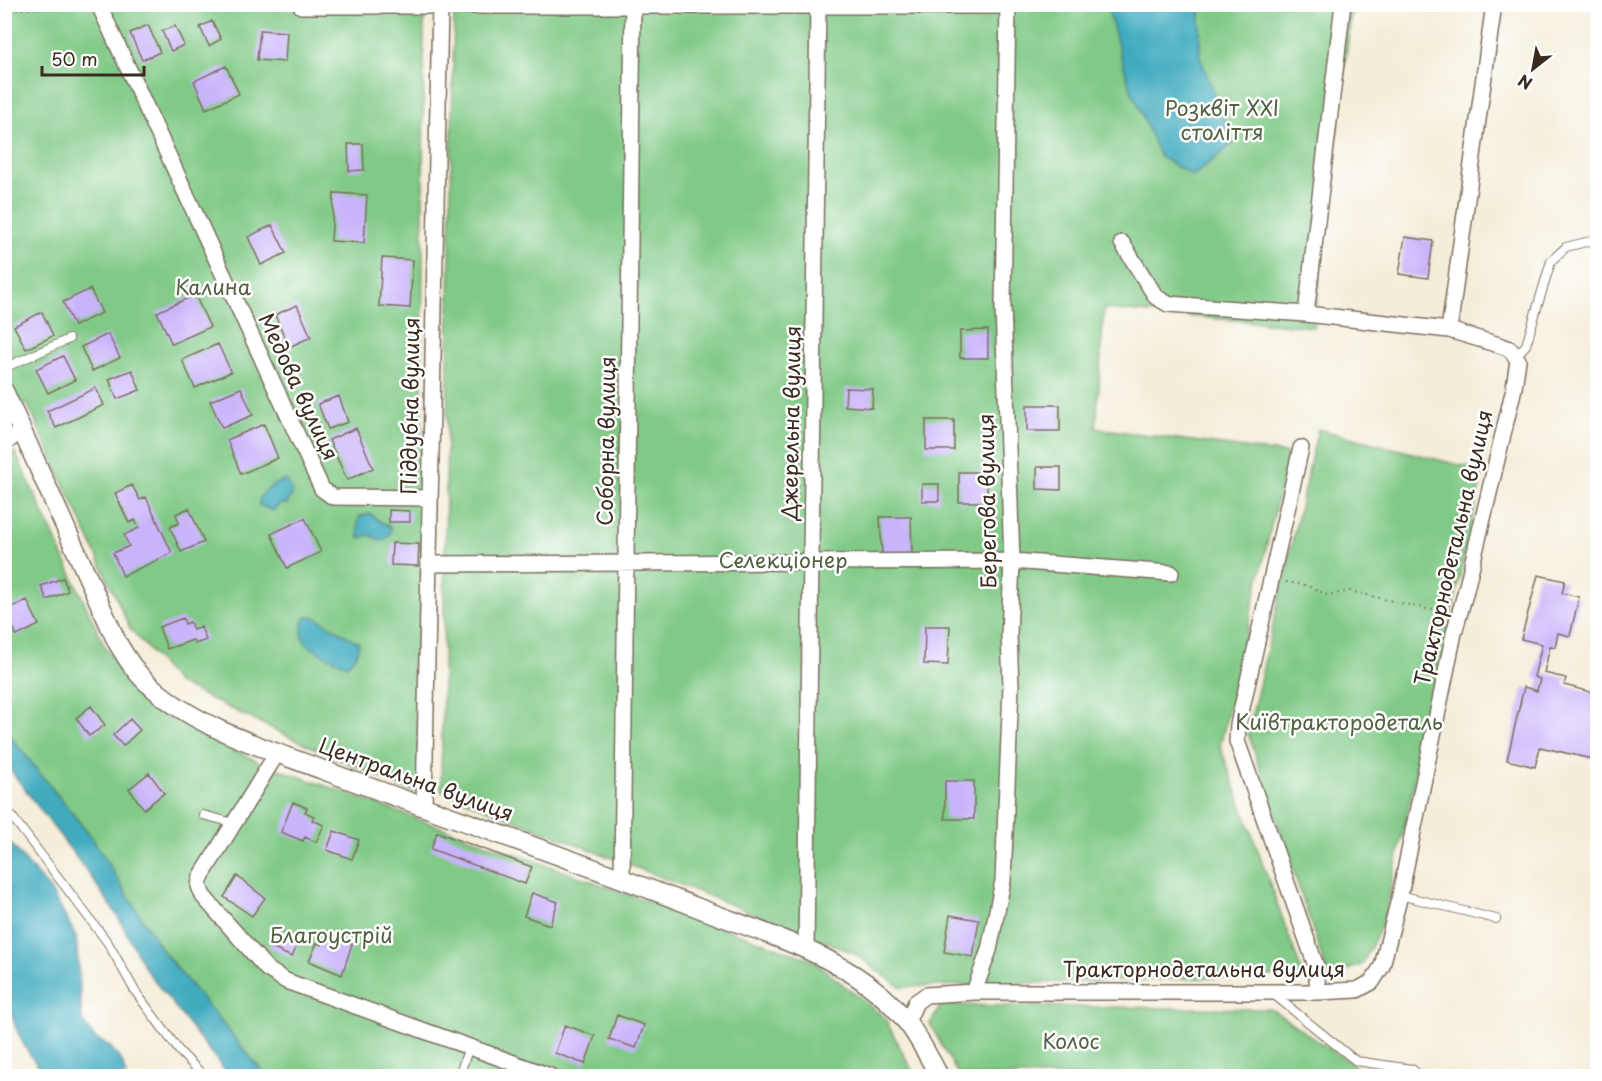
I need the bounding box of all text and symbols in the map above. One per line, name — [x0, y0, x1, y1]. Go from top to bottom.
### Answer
scale bar — [42, 39, 144, 77]
north arrow — [1503, 39, 1563, 99]
text: 50 m — [51, 45, 98, 72]
text: N — [1513, 69, 1536, 96]
park label: Розквіт XXI століття — [1165, 91, 1279, 147]
park label: Калина — [175, 270, 252, 302]
street label: Медова вулиця — [252, 307, 348, 465]
street label: Піддубна вулиця — [391, 317, 427, 495]
street label: Джерельна вулиця — [772, 325, 808, 522]
street label: Соборна вулиця — [588, 356, 622, 526]
street label: Тракторнодетальна вулиця — [1405, 406, 1499, 689]
street label: Берегова вулиця — [968, 413, 1004, 589]
park label: Селекціонер — [718, 543, 848, 575]
park label: Київтрактородеталь — [1235, 705, 1443, 737]
street label: Центральна вулиця — [315, 728, 518, 828]
park label: Благоустрій — [269, 918, 393, 950]
street label: Тракторнодетальна вулиця — [1063, 952, 1345, 984]
park label: Колос — [1043, 1024, 1100, 1056]

